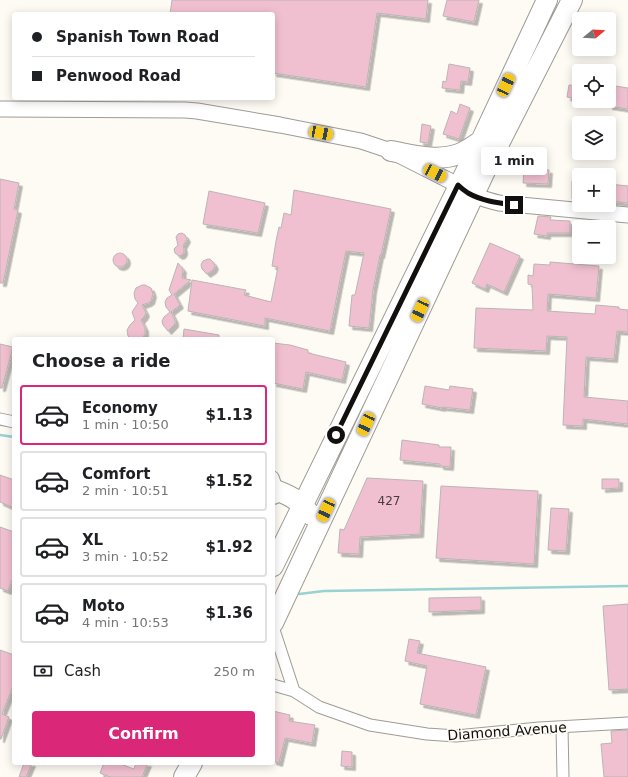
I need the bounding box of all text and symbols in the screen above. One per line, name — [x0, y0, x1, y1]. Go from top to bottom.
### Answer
north arrow — [572, 12, 616, 56]
map controls — [572, 12, 616, 264]
text: Spanish Town Road — [56, 28, 219, 46]
button: locate — [572, 64, 616, 108]
text: Penwood Road — [56, 67, 181, 85]
car — [495, 72, 517, 98]
button: layers — [572, 116, 616, 160]
car — [308, 125, 334, 141]
callout: 1 min — [481, 147, 547, 175]
text: 1 min — [494, 153, 534, 168]
car — [422, 162, 448, 184]
button: + — [572, 168, 616, 212]
route end — [505, 196, 523, 214]
button: − — [572, 220, 616, 264]
car — [409, 297, 431, 323]
text: Choose a ride — [32, 350, 171, 371]
icon: car — [34, 397, 70, 433]
text: Economy — [82, 399, 158, 417]
text: $1.13 — [206, 406, 253, 424]
car — [355, 411, 377, 437]
text: 1 min · 10:50 — [82, 417, 169, 432]
route start — [327, 426, 345, 444]
icon: car — [34, 463, 70, 499]
text: Comfort — [82, 465, 150, 483]
text: $1.52 — [206, 472, 253, 490]
text: 2 min · 10:51 — [82, 483, 169, 498]
house number: 427 — [378, 494, 400, 508]
car — [315, 497, 337, 523]
icon: car — [34, 529, 70, 565]
text: XL — [82, 531, 103, 549]
text: $1.92 — [206, 538, 253, 556]
text: 3 min · 10:52 — [82, 549, 169, 564]
icon: car — [34, 595, 70, 631]
text: Moto — [82, 597, 125, 615]
text: $1.36 — [206, 604, 253, 622]
text: 4 min · 10:53 — [82, 615, 169, 630]
icon: cash — [32, 660, 54, 682]
text: Cash — [64, 662, 101, 680]
text: 250 m — [213, 664, 255, 679]
button: Confirm — [32, 711, 255, 757]
street label: Diamond Avenue — [447, 719, 567, 743]

